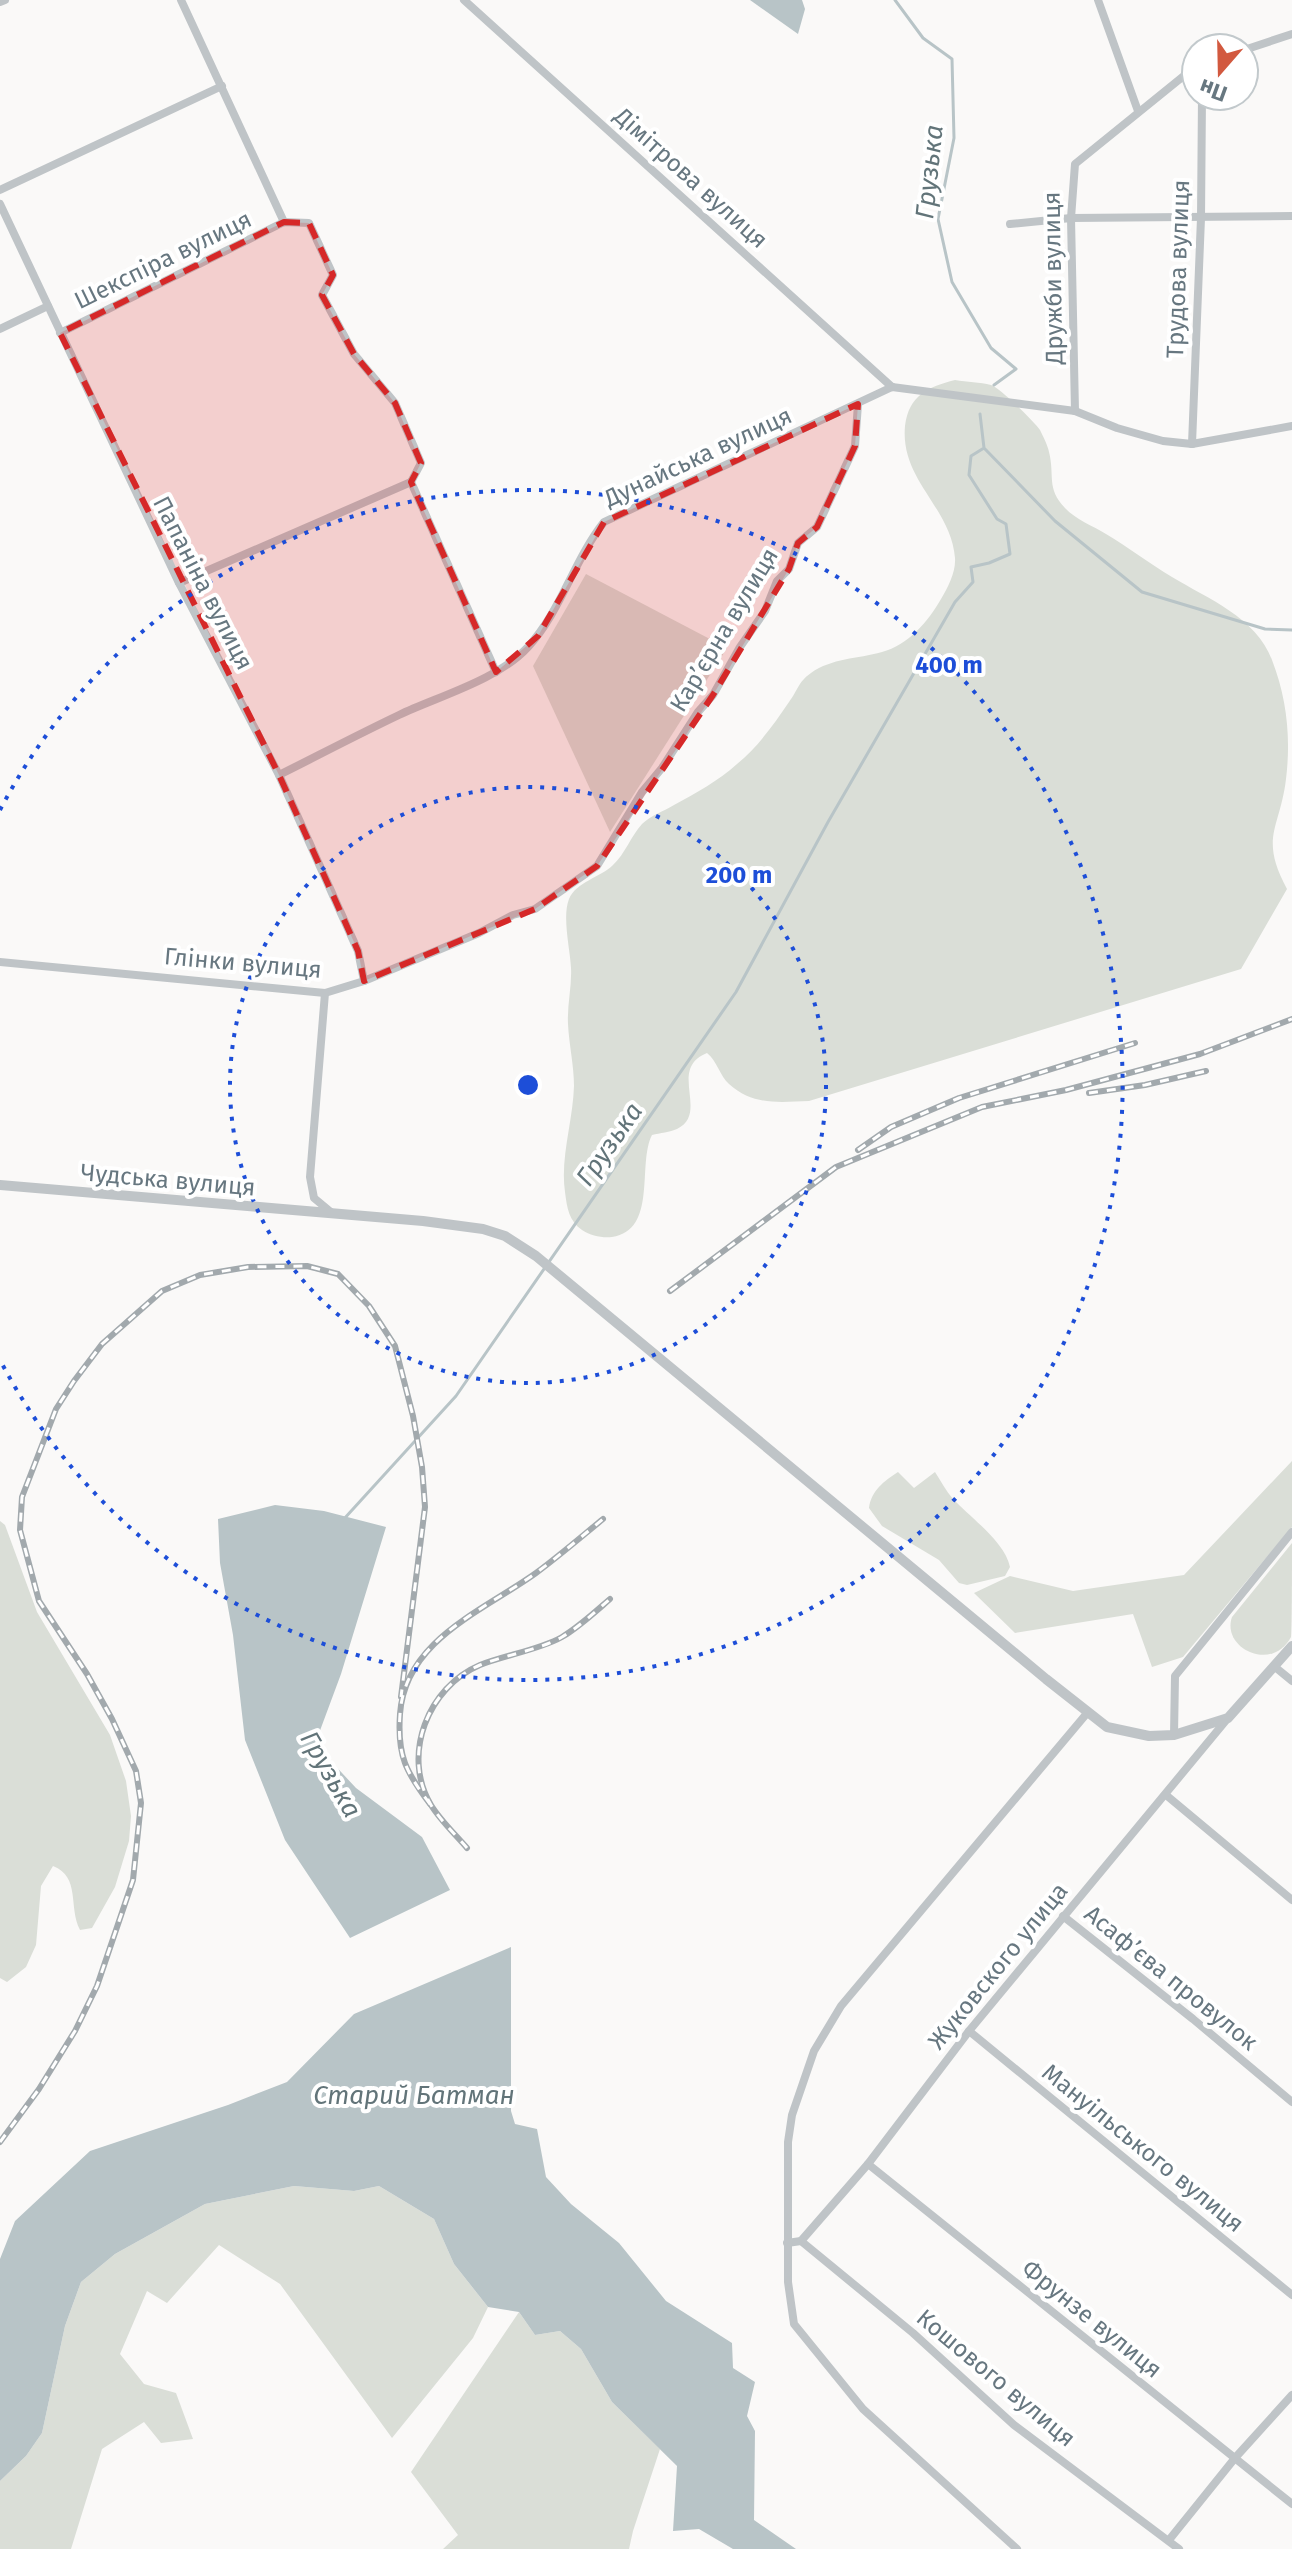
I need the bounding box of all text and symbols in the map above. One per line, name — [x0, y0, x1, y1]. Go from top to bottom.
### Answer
north arrow — [1180, 32, 1260, 112]
text: Пн — [1196, 73, 1231, 108]
street label: Дімітрова вулиця — [608, 101, 773, 254]
water label: Грузька — [909, 123, 950, 221]
street label: Трудова вулиця — [1161, 179, 1195, 359]
street label: Дружби вулиця — [1037, 191, 1069, 366]
street label: Шекспіра вулиця — [70, 205, 256, 315]
street label: Дунайська вулиця — [599, 401, 796, 513]
street label: Папаніна вулиця — [147, 491, 259, 675]
street label: Кар’єрна вулиця — [664, 543, 784, 717]
text: 400 m — [915, 651, 983, 679]
text: 200 m — [706, 861, 772, 889]
street label: Глінки вулиця — [163, 942, 323, 984]
centre of rings — [514, 1071, 542, 1099]
water label: Грузька — [570, 1097, 649, 1192]
street label: Чудська вулиця — [80, 1158, 256, 1202]
water label: Грузька — [293, 1725, 368, 1823]
street label: Жуковского улица — [922, 1877, 1074, 2055]
street label: Асаф’єва провулок — [1079, 1900, 1264, 2057]
street label: Мануільського вулиця — [1037, 2058, 1249, 2238]
water label: Старий Батман — [313, 2080, 515, 2111]
street label: Фрунзе вулиця — [1017, 2254, 1167, 2384]
street label: Кошового вулиця — [911, 2303, 1081, 2453]

